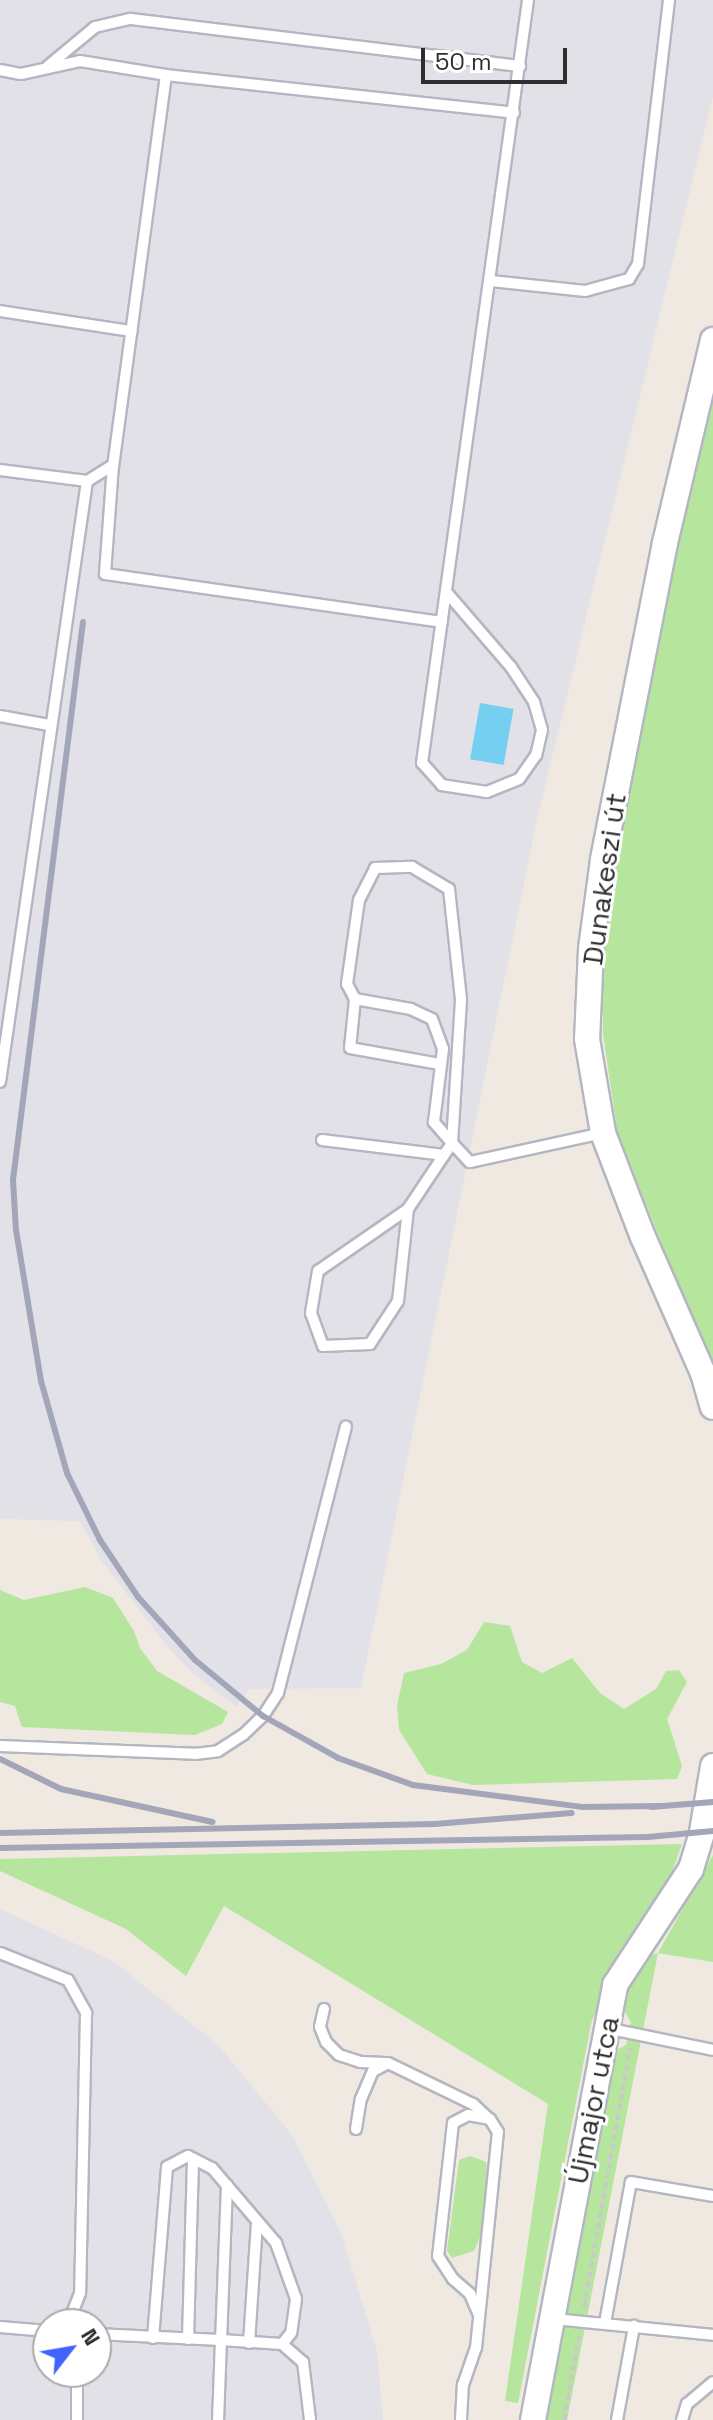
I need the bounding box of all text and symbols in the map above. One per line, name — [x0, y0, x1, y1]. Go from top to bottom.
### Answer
scale bar — [425, 32, 571, 82]
text: 50 m — [435, 46, 492, 77]
street label: Dunakeszi út — [575, 791, 633, 967]
street label: Újmajor utca — [560, 2013, 626, 2187]
north arrow — [32, 2308, 112, 2388]
text: N — [75, 2323, 107, 2350]

